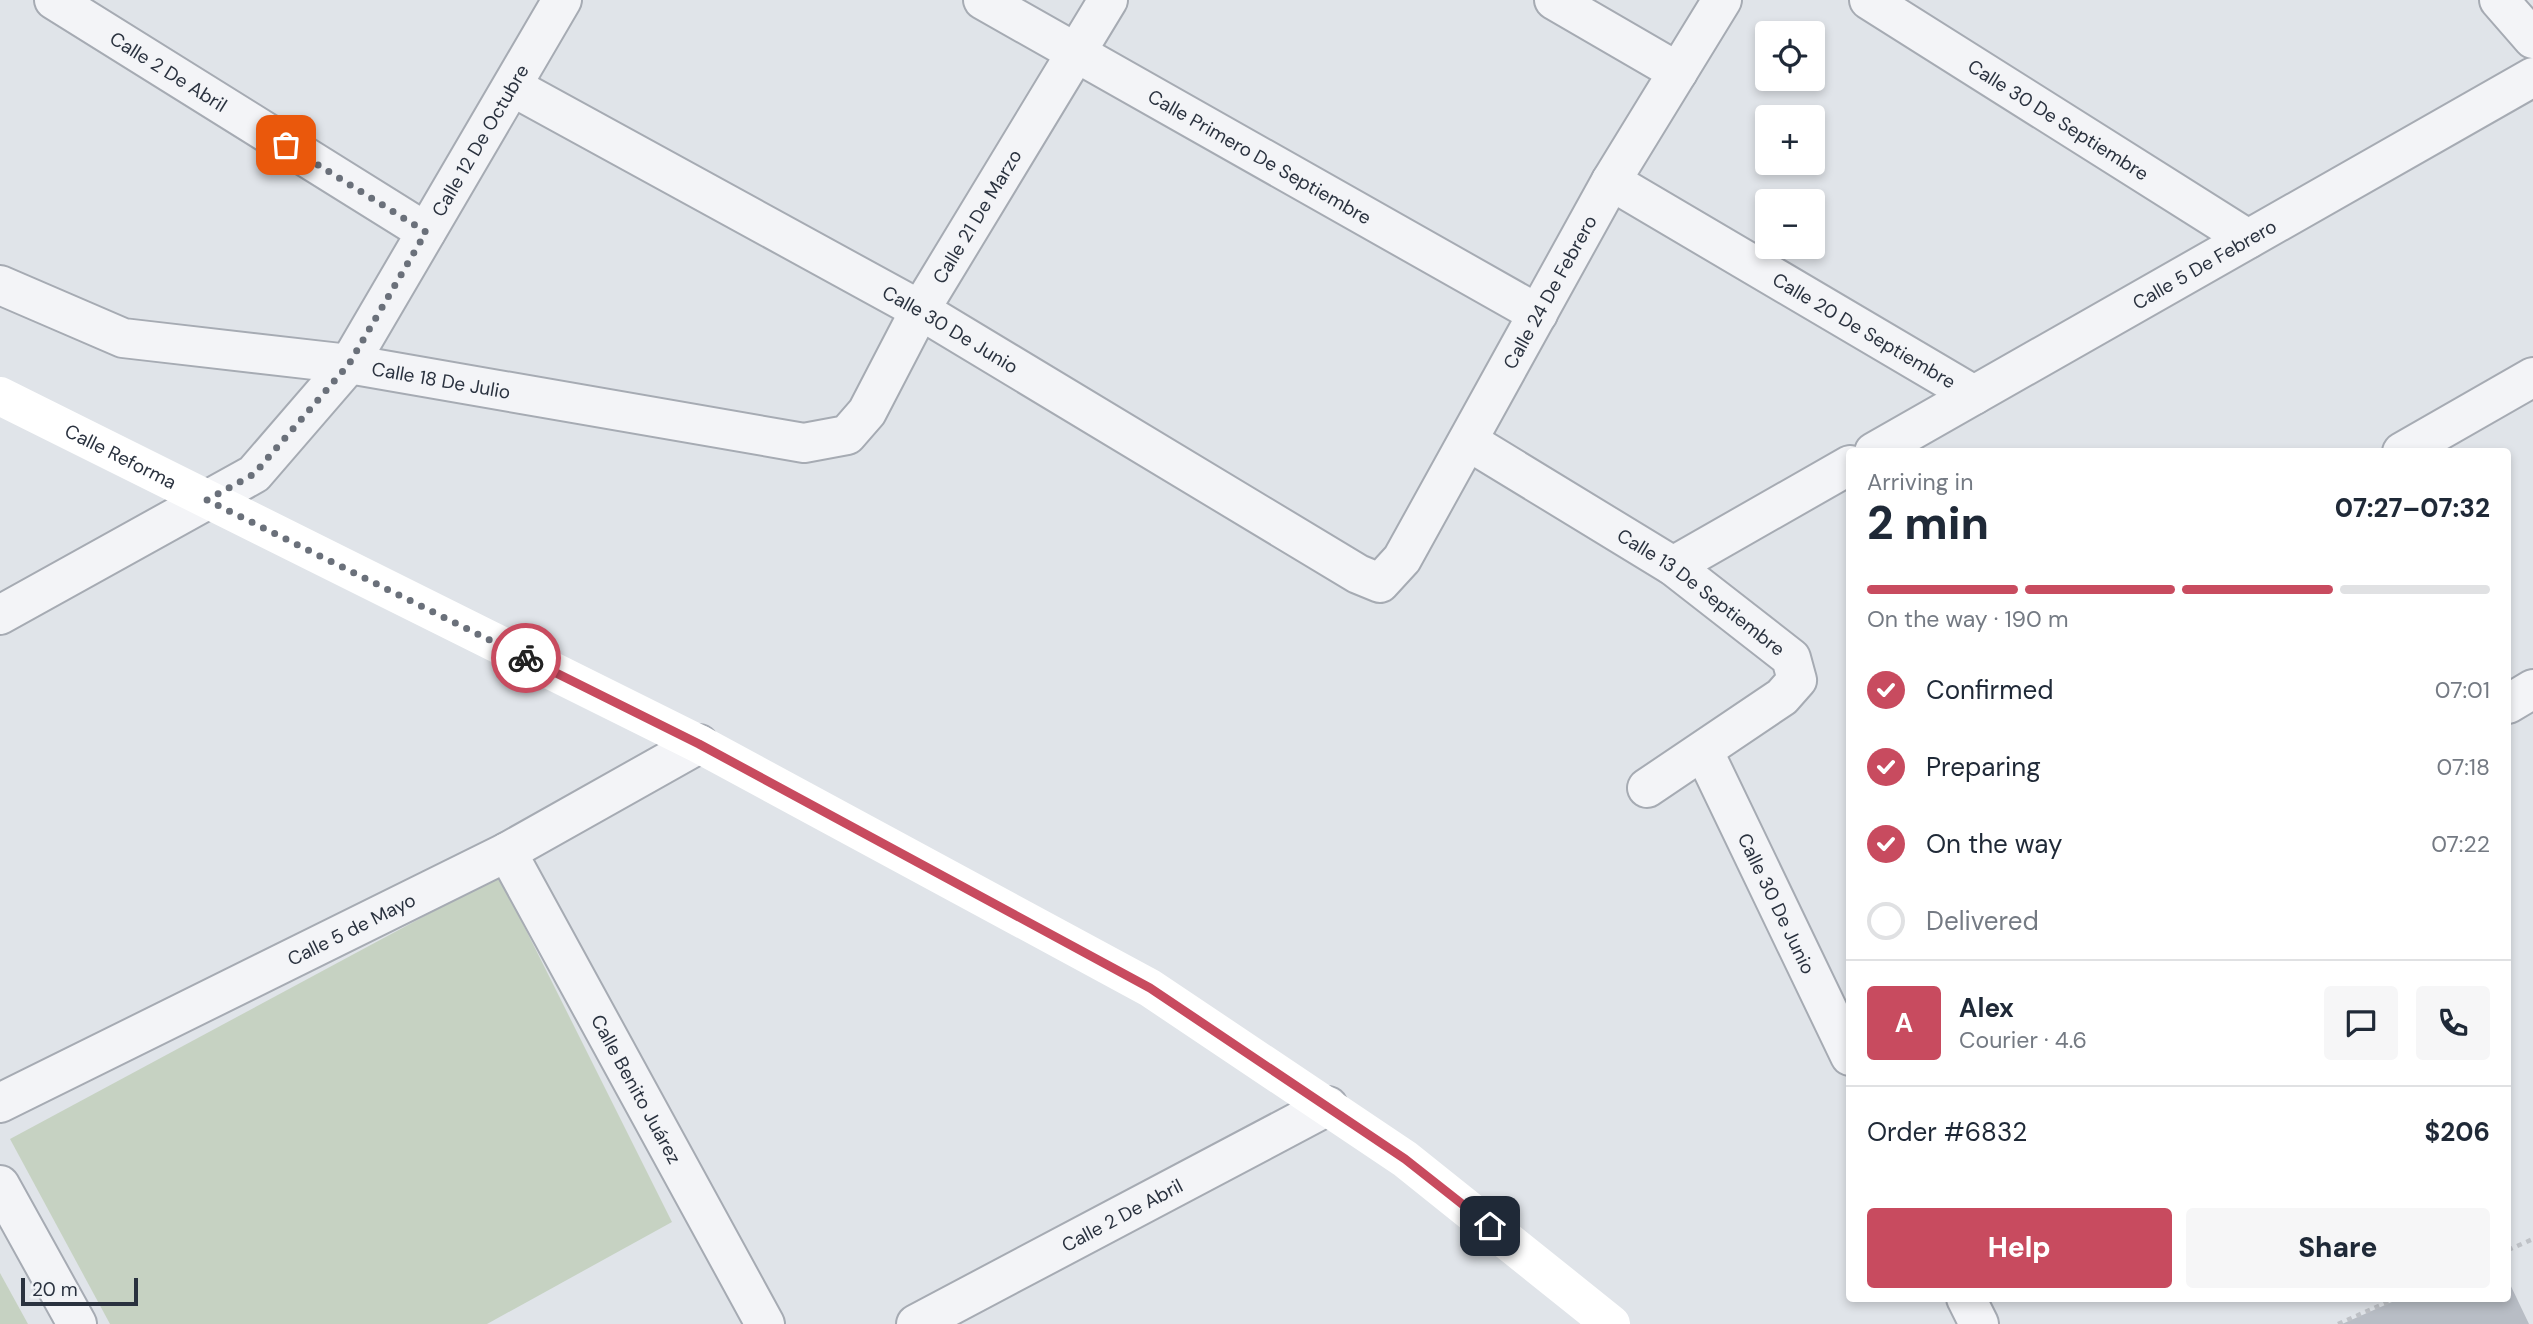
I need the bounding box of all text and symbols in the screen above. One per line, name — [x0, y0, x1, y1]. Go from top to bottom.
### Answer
map controls — [1755, 21, 1825, 259]
button: locate — [1755, 21, 1825, 91]
street label: Calle 2 De Abril — [105, 25, 232, 117]
street label: Calle 30 De Septiembre — [1963, 53, 2154, 186]
street label: Calle 12 De Octubre — [426, 60, 534, 221]
street label: Calle Primero De Septiembre — [1143, 83, 1376, 230]
button: + — [1755, 105, 1825, 175]
pin — [256, 115, 316, 175]
icon: bag — [267, 126, 305, 164]
street label: Calle 21 De Marzo — [927, 145, 1027, 288]
button: − — [1755, 189, 1825, 259]
street label: Calle 24 De Febrero — [1497, 210, 1602, 373]
street label: Calle 5 De Febrero — [2128, 213, 2281, 315]
street label: Calle 20 De Septiembre — [1768, 267, 1960, 394]
street label: Calle 30 De Junio — [878, 279, 1023, 379]
street label: Calle 18 De Julio — [370, 356, 512, 404]
street label: Calle Reforma — [61, 418, 181, 494]
text: Arriving in — [1867, 467, 1973, 497]
text: 07:27–07:32 — [2335, 491, 2490, 525]
text: 2 min — [1867, 493, 1989, 553]
street label: Calle 13 De Septiembre — [1613, 522, 1790, 661]
text: On the way · 190 m — [1867, 604, 2068, 634]
courier — [491, 623, 561, 693]
icon: bike — [507, 639, 545, 677]
icon: check — [1867, 671, 1905, 709]
text: Confirmed — [1926, 673, 2053, 707]
text: 07:01 — [2435, 675, 2490, 705]
icon: check — [1867, 748, 1905, 786]
text: Preparing — [1926, 750, 2041, 784]
text: 07:18 — [2437, 752, 2490, 782]
icon: check — [1867, 825, 1905, 863]
text: On the way — [1926, 827, 2062, 861]
street label: Calle 30 De Junio — [1732, 829, 1821, 978]
text: 07:22 — [2431, 829, 2490, 859]
street label: Calle 5 de Mayo — [283, 887, 419, 971]
text: Delivered — [1926, 904, 2039, 938]
button: chat — [2324, 986, 2398, 1060]
button: phone — [2416, 986, 2490, 1060]
text: Alex — [1959, 991, 2014, 1025]
text: A — [1895, 1006, 1913, 1040]
street label: Calle Benito Juárez — [586, 1010, 687, 1168]
text: Courier · 4.6 — [1959, 1025, 2087, 1055]
text: Order #6832 — [1867, 1115, 2027, 1149]
text: $206 — [2425, 1115, 2490, 1149]
street label: Calle 2 De Abril — [1057, 1173, 1187, 1257]
pin — [1460, 1196, 1520, 1256]
icon: home — [1471, 1207, 1509, 1245]
button: Help — [1867, 1208, 2172, 1288]
button: Share — [2186, 1208, 2490, 1288]
scale bar — [21, 1275, 138, 1307]
text: 20 m — [32, 1277, 78, 1302]

